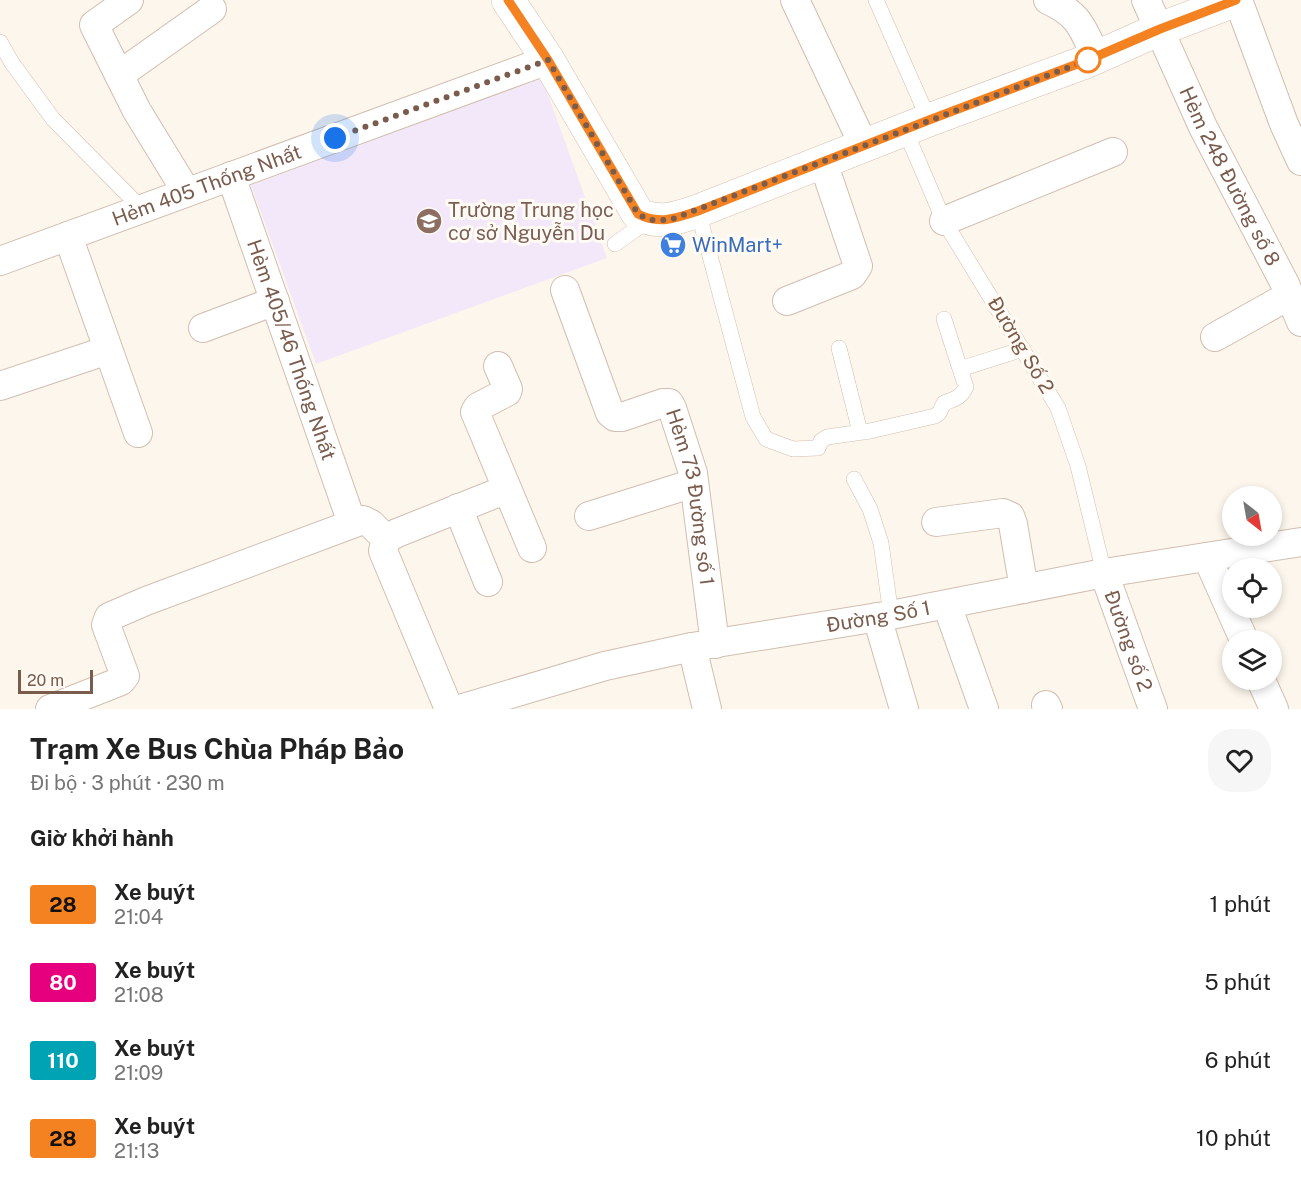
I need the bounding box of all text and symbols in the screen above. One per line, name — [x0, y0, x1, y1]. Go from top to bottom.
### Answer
unlabelled marker — [1075, 47, 1101, 73]
street label: Hẻm 248 Đường số 8 — [1174, 83, 1285, 270]
your location — [320, 123, 350, 153]
street label: Hẻm 405 Thống Nhất — [109, 140, 304, 231]
place label: Trường Trung học cơ sở Nguyễn Du — [448, 198, 614, 245]
school or university icon: Trường Trung học cơ sở Nguyễn Du — [414, 206, 444, 236]
supermarket icon: WinMart+ — [658, 230, 688, 260]
place label: WinMart+ — [692, 233, 783, 257]
street label: Hẻm 405/46 Thống Nhất — [242, 236, 341, 463]
street label: Đường Số 2 — [983, 292, 1059, 398]
street label: Hẻm 73 Đường số 1 — [661, 406, 719, 587]
north arrow — [1222, 486, 1282, 546]
map controls — [1222, 486, 1282, 690]
button: locate — [1222, 558, 1282, 618]
street label: Đường số 2 — [1099, 587, 1158, 695]
street label: Đường Số 1 — [824, 596, 932, 637]
button: layers — [1222, 630, 1282, 690]
scale bar — [18, 667, 93, 694]
text: 20 m — [27, 671, 64, 690]
button: heart — [1208, 729, 1271, 792]
text: Trạm Xe Bus Chùa Pháp Bảo — [30, 732, 404, 765]
text: Đi bộ · 3 phút · 230 m — [30, 771, 225, 795]
text: Giờ khởi hành — [30, 825, 174, 851]
text: Xe buýt — [114, 879, 195, 905]
text: 1 phút — [1210, 891, 1271, 917]
text: 28 — [49, 892, 77, 917]
text: 21:04 — [114, 905, 163, 929]
text: Xe buýt — [114, 957, 195, 983]
text: 5 phút — [1204, 969, 1271, 995]
text: 80 — [49, 970, 77, 995]
text: 21:08 — [114, 983, 164, 1007]
text: Xe buýt — [114, 1035, 195, 1061]
text: 6 phút — [1205, 1047, 1271, 1073]
text: 110 — [47, 1048, 79, 1073]
text: 21:09 — [114, 1061, 163, 1085]
text: Xe buýt — [114, 1113, 195, 1139]
text: 10 phút — [1196, 1125, 1271, 1151]
text: 28 — [49, 1126, 77, 1151]
text: 21:13 — [114, 1139, 159, 1163]

